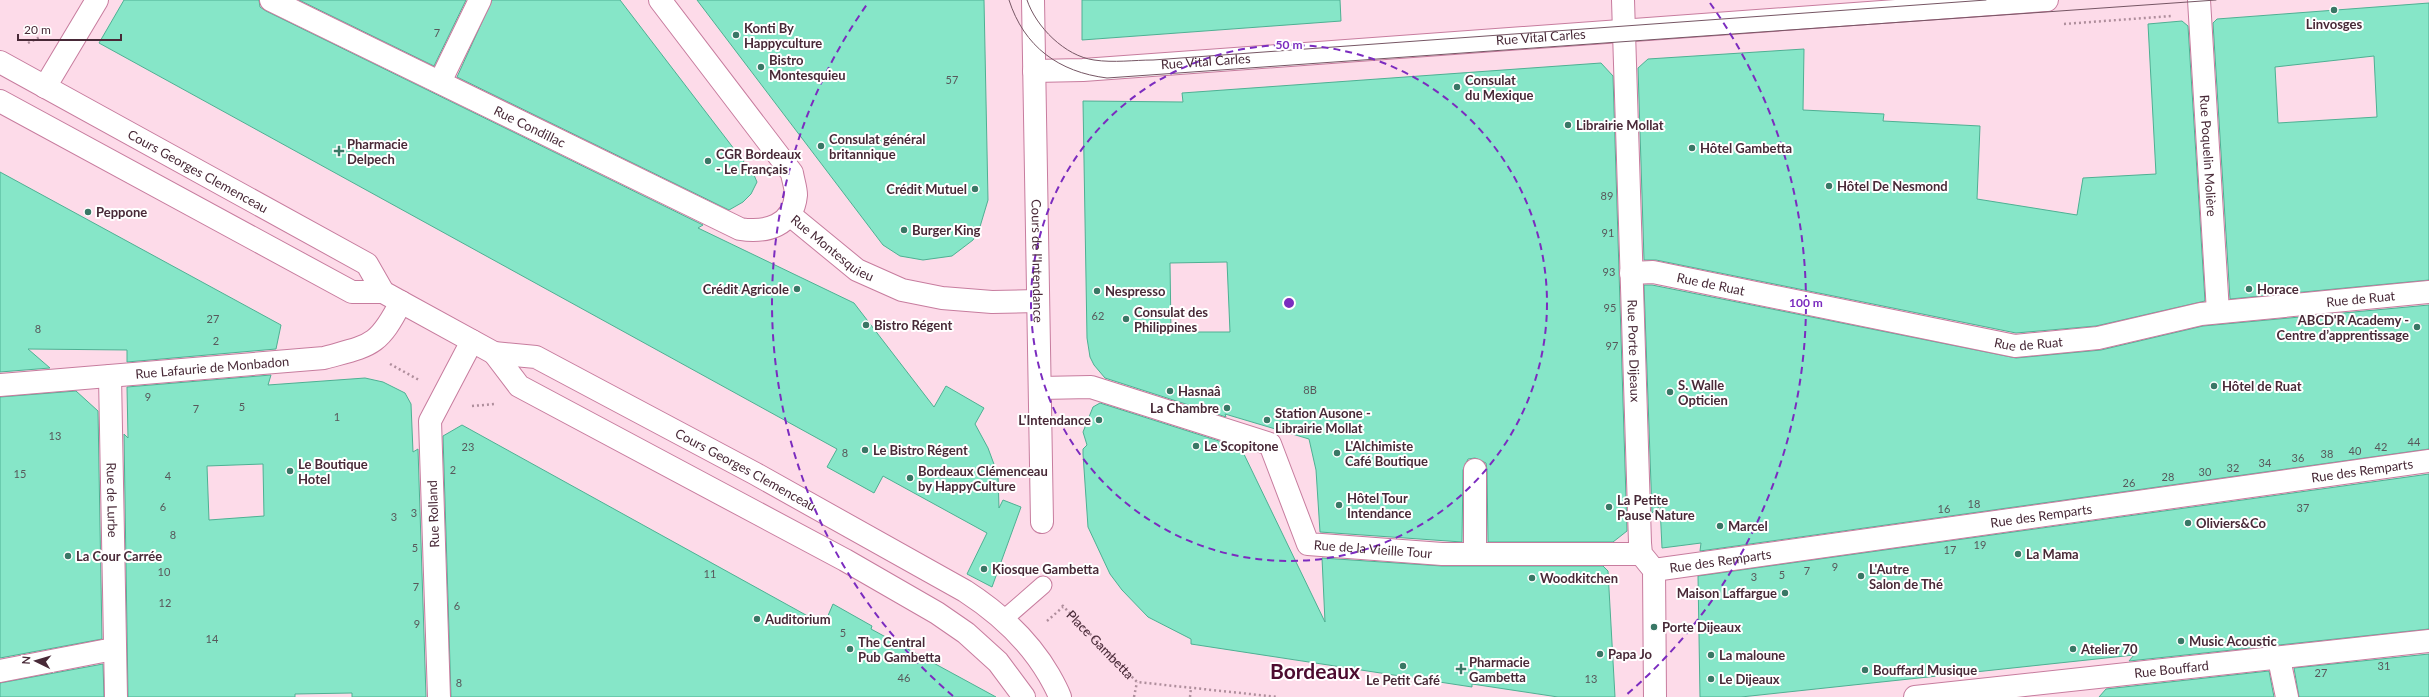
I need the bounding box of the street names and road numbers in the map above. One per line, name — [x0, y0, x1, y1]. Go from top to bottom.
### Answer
street label: Rue Vital Carles — [1495, 25, 1587, 48]
street label: Rue Vital Carles — [1160, 50, 1251, 72]
street label: Rue Poquelin Molière — [2197, 94, 2220, 217]
street label: Rue Condillac — [491, 102, 568, 151]
street label: Cours Georges Clemenceau — [125, 126, 271, 216]
street label: Cours de l'Intendance — [1028, 199, 1047, 323]
street label: Rue Montesquieu — [788, 211, 876, 284]
street label: Rue de Ruat — [1675, 269, 1747, 299]
street label: Rue de Ruat — [2325, 287, 2396, 310]
street label: Rue Porte Dijeaux — [1624, 299, 1644, 403]
street label: Rue de Ruat — [1993, 333, 2064, 354]
street label: Rue Lafaurie de Monbadon — [135, 353, 290, 382]
street label: Cours Georges Clemenceau — [673, 425, 819, 514]
street label: Rue des Remparts — [2310, 455, 2414, 485]
street label: Rue de Lurbe — [104, 462, 121, 538]
street label: Rue Rolland — [424, 480, 442, 548]
street label: Rue des Remparts — [1989, 500, 2093, 531]
street label: Rue de la Vieille Tour — [1313, 536, 1433, 561]
street label: Rue des Remparts — [1668, 546, 1773, 576]
street label: Place Gambetta — [1063, 607, 1137, 682]
street label: Rue Bouffard — [2133, 657, 2210, 681]

